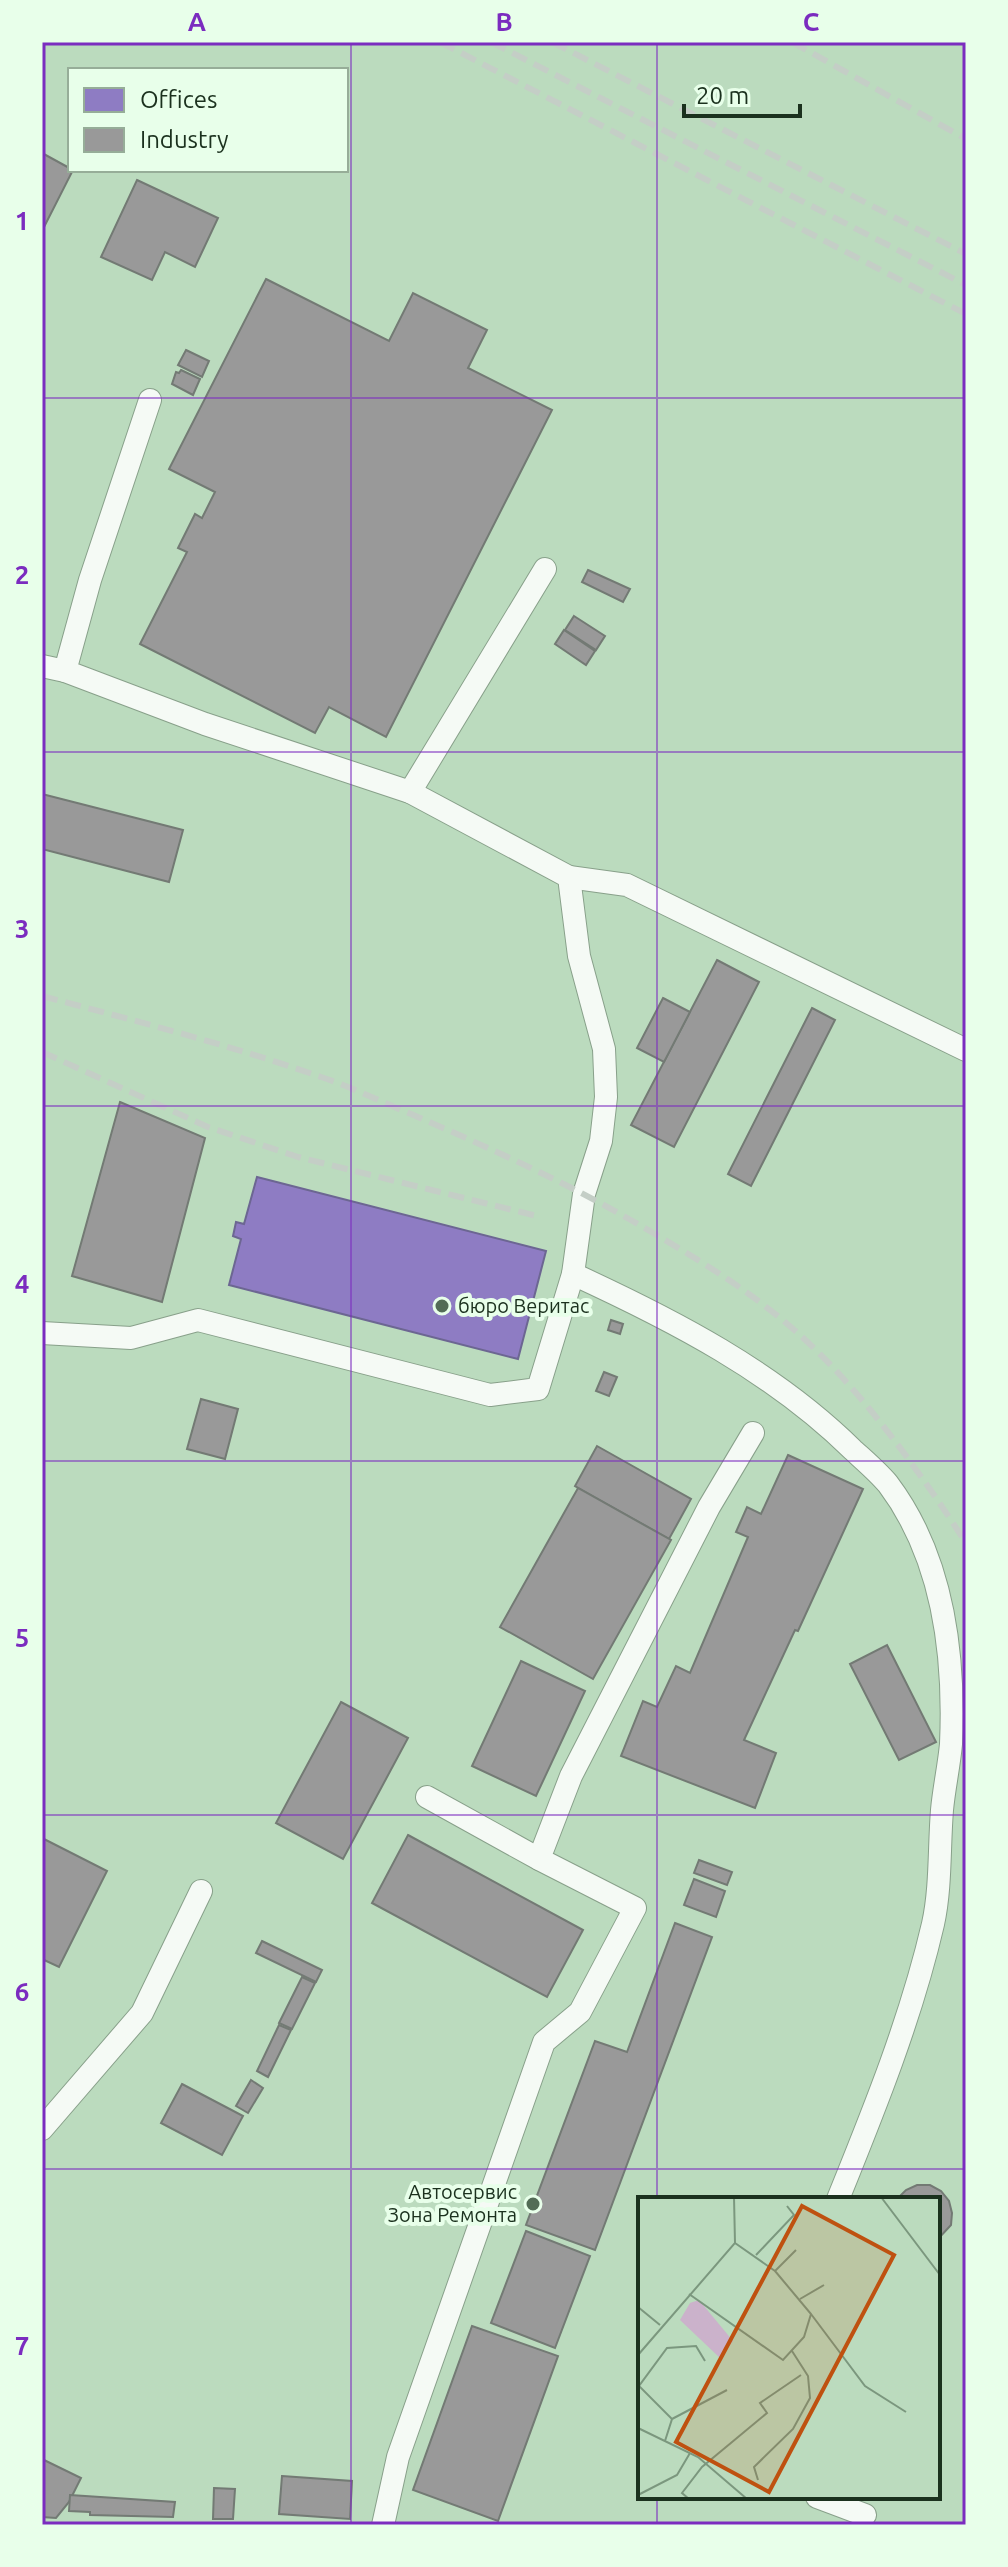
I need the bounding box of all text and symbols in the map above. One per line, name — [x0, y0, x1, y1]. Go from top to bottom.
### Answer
text: A — [188, 7, 207, 36]
text: B — [495, 7, 513, 36]
text: C — [803, 7, 820, 36]
legend — [68, 68, 348, 172]
scale bar — [684, 68, 800, 118]
text: 20 m — [696, 82, 749, 109]
text: Offices — [140, 86, 218, 113]
text: Industry — [140, 126, 229, 153]
text: 1 — [15, 206, 29, 235]
text: 2 — [15, 560, 29, 589]
text: 3 — [15, 914, 29, 943]
text: 4 — [15, 1269, 29, 1298]
place label: бюро Веритас — [458, 1294, 589, 1317]
marker: бюро Веритас — [433, 1297, 451, 1315]
text: 5 — [15, 1623, 29, 1652]
text: 6 — [15, 1977, 29, 2006]
place label: Автосервис Зона Ремонта — [388, 2180, 517, 2226]
marker: Автосервис Зона Ремонта — [524, 2195, 542, 2213]
inset map — [638, 2197, 940, 2499]
text: 7 — [15, 2331, 29, 2360]

